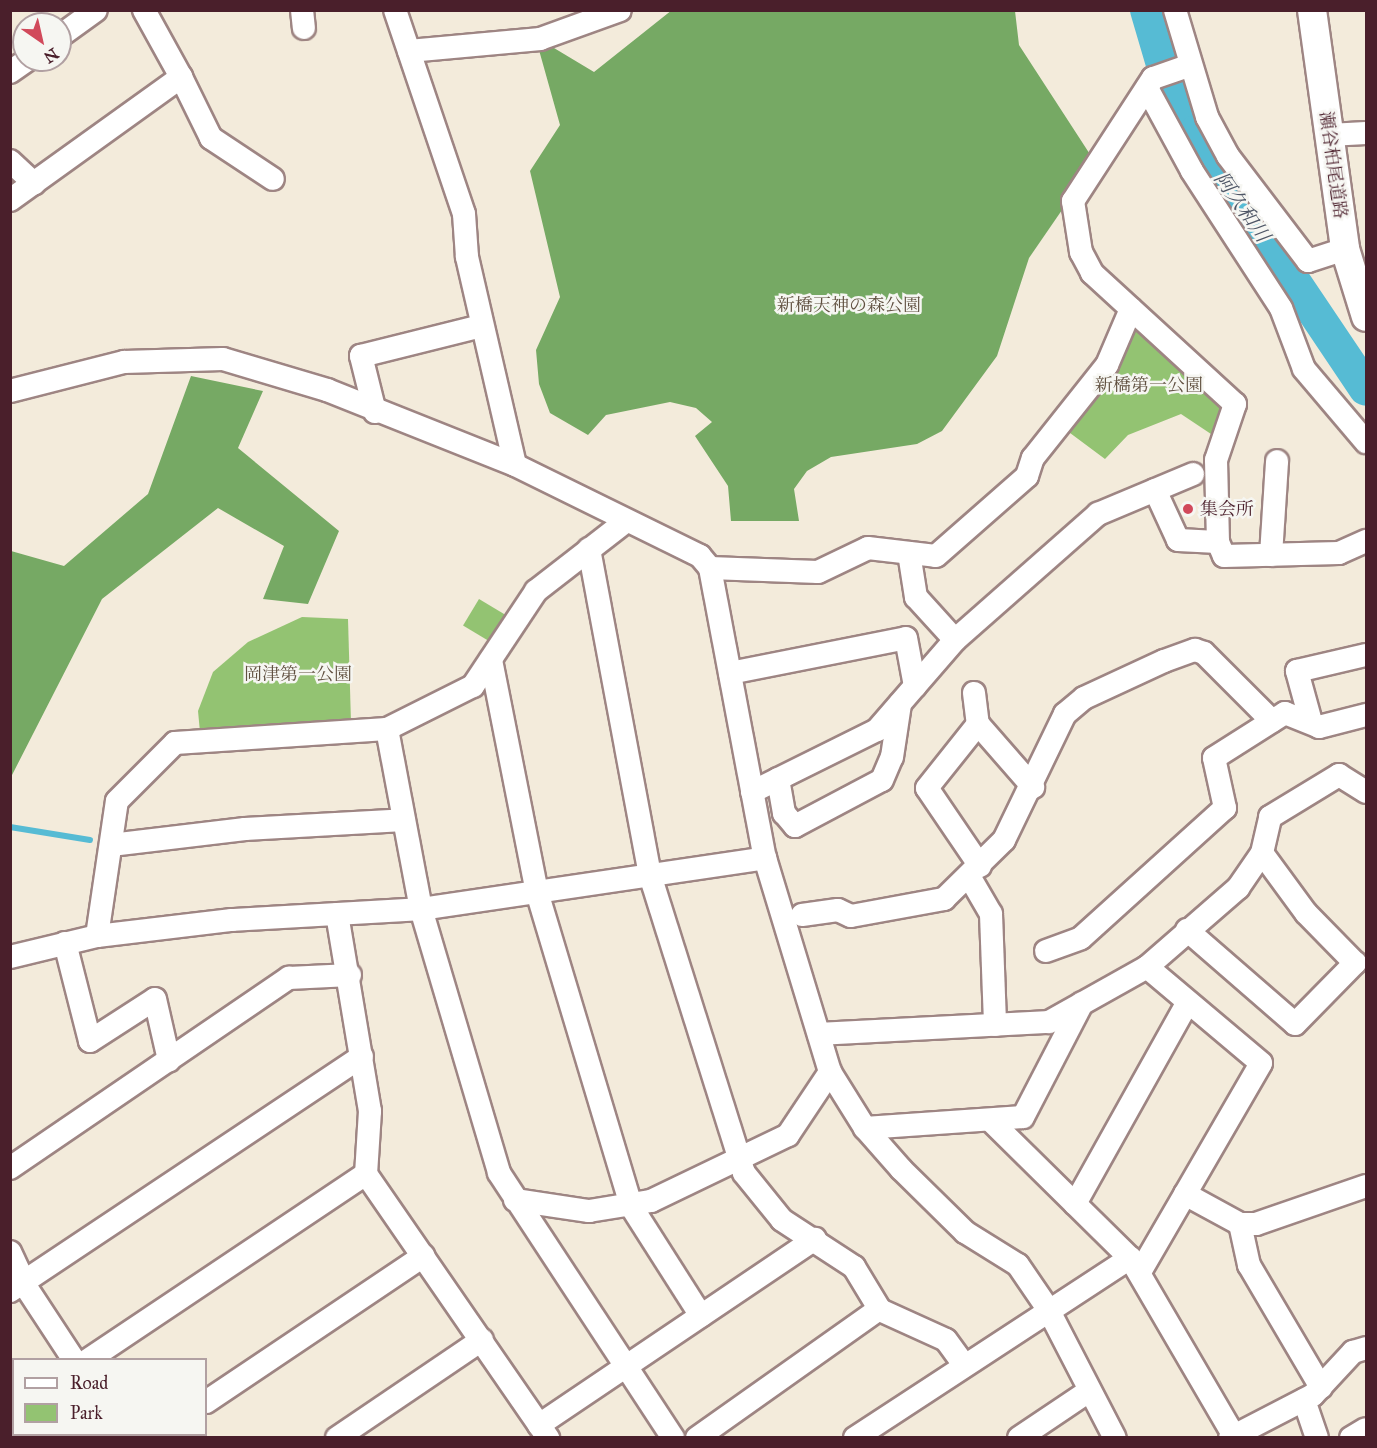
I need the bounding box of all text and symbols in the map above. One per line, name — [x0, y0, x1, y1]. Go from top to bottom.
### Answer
north arrow — [12, 12, 72, 72]
text: N — [40, 44, 62, 67]
street label: 瀬谷柏尾道路 — [1315, 110, 1351, 220]
water label: 阿久和川 — [1209, 167, 1275, 247]
park label: 新橋天神の森公園 — [777, 294, 921, 316]
park label: 新橋第一公園 — [1095, 374, 1203, 396]
place label: 集会所 — [1200, 498, 1254, 520]
marker: 集会所 — [1181, 502, 1195, 516]
park label: 岡津第一公園 — [244, 663, 352, 685]
legend — [12, 1358, 207, 1436]
text: Road — [70, 1372, 108, 1394]
text: Park — [70, 1402, 103, 1424]

